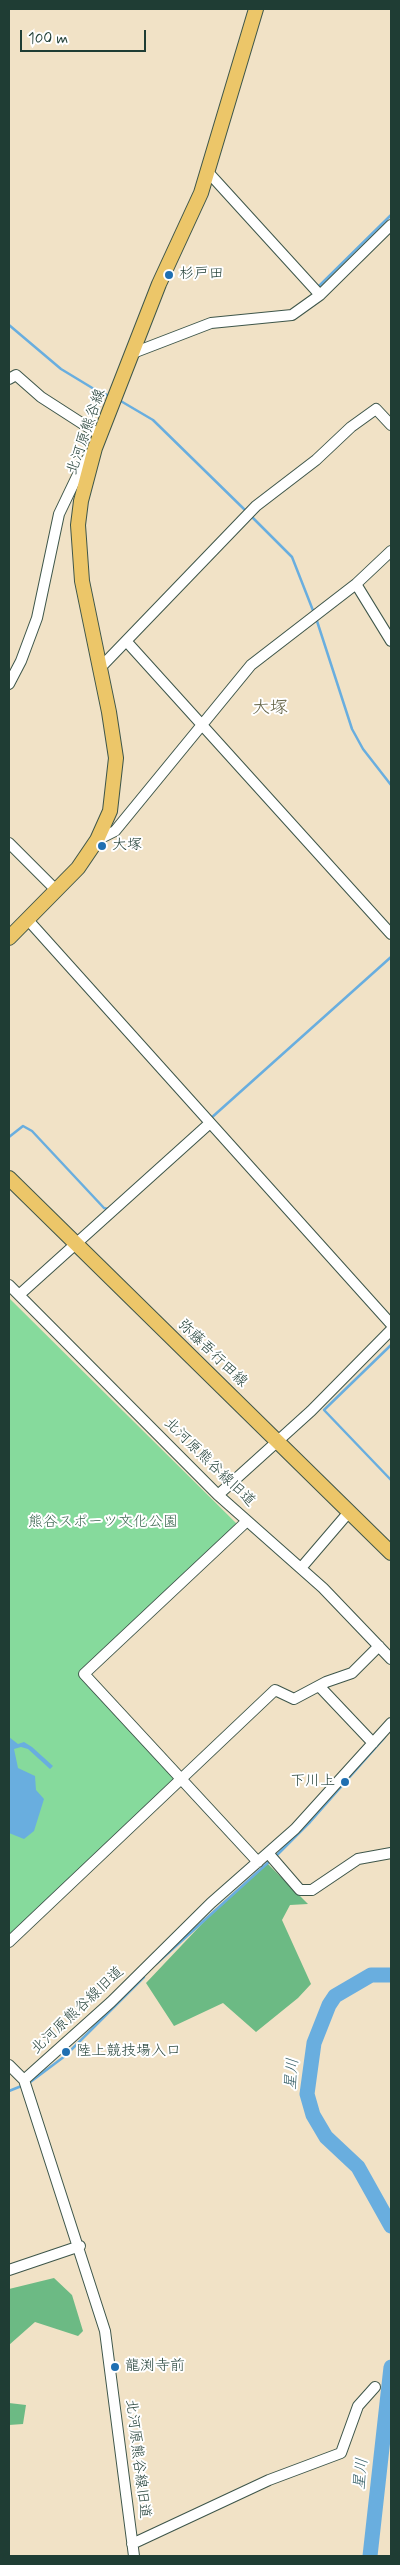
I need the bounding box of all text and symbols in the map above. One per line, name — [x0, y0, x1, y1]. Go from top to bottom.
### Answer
scale bar — [22, 20, 149, 52]
text: 100 m — [28, 29, 68, 49]
place label: 杉戸田 — [179, 266, 224, 284]
marker: 杉戸田 — [163, 269, 175, 281]
street label: 北河原熊谷線 — [64, 387, 110, 477]
district label: 大塚 — [252, 698, 288, 720]
place label: 大塚 — [112, 837, 142, 855]
marker: 大塚 — [96, 840, 108, 852]
street label: 弥藤吾行田線 — [173, 1316, 251, 1392]
street label: 北河原熊谷線旧道 — [160, 1415, 258, 1511]
park label: 熊谷スポーツ文化公園 — [28, 1514, 178, 1532]
place label: 下川上 — [290, 1773, 335, 1791]
marker: 下川上 — [339, 1776, 351, 1788]
street label: 北河原熊谷線旧道 — [28, 1963, 128, 2059]
place label: 陸上競技場入口 — [76, 2043, 181, 2061]
marker: 陸上競技場入口 — [60, 2046, 72, 2058]
water label: 星川 — [282, 2057, 304, 2091]
place label: 龍渕寺前 — [125, 2358, 185, 2376]
marker: 龍渕寺前 — [109, 2361, 121, 2373]
street label: 北河原熊谷線旧道 — [121, 2398, 153, 2520]
water label: 星川 — [351, 2457, 373, 2491]

